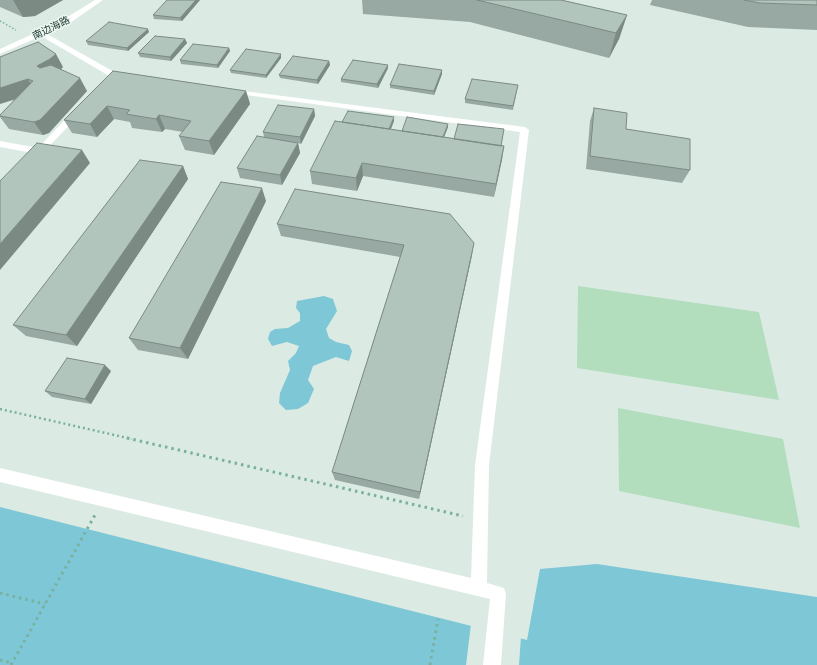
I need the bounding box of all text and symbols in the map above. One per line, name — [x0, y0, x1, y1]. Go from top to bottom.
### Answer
street label: 南边海路 — [30, 14, 72, 42]

